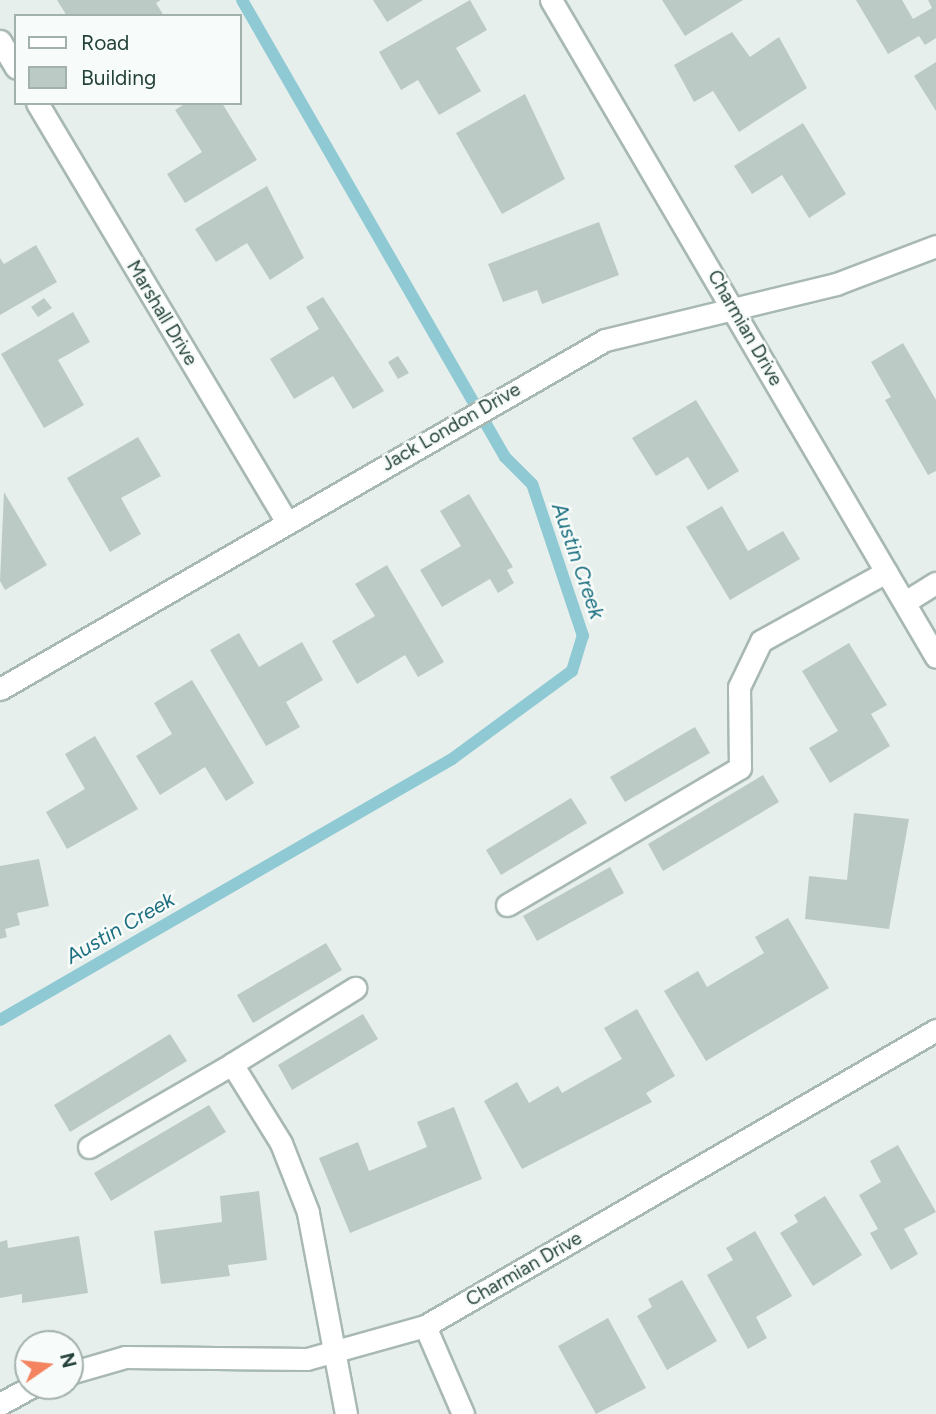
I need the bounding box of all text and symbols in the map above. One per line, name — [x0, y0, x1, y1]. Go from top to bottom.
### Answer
legend — [14, 14, 242, 105]
text: Road — [81, 30, 129, 55]
text: Building — [81, 65, 156, 90]
street label: Marshall Drive — [122, 256, 202, 370]
street label: Charmian Drive — [703, 266, 787, 390]
street label: Jack London Drive — [378, 378, 524, 476]
water label: Austin Creek — [546, 500, 610, 622]
water label: Austin Creek — [61, 887, 179, 969]
street label: Charmian Drive — [462, 1227, 586, 1311]
north arrow — [14, 1330, 84, 1400]
text: N — [55, 1350, 81, 1370]

